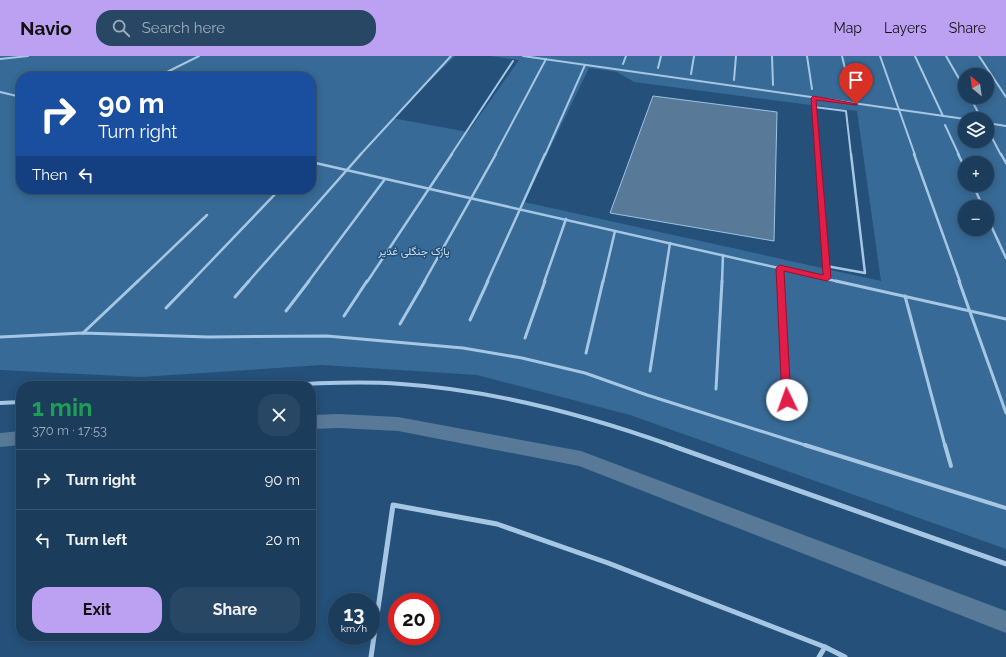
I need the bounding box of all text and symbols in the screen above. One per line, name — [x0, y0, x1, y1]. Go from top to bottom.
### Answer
search box — [96, 10, 376, 46]
text: Navio — [20, 17, 72, 39]
icon: search — [110, 17, 132, 39]
text: Search here — [142, 19, 225, 37]
text: Map — [834, 20, 862, 36]
text: Layers — [884, 20, 927, 36]
text: Share — [949, 20, 986, 36]
pin — [839, 63, 873, 104]
north arrow — [958, 68, 994, 104]
map controls — [958, 68, 994, 236]
icon: arrive — [845, 69, 867, 91]
text: 90 m — [98, 87, 164, 120]
icon: right — [32, 88, 84, 140]
button: layers — [958, 112, 994, 148]
text: Turn right — [98, 121, 177, 142]
button: + — [958, 156, 994, 192]
icon: left — [75, 164, 97, 186]
text: Then — [32, 166, 67, 184]
button: − — [958, 200, 994, 236]
park label: پارک جنگلی غدیر — [377, 245, 450, 259]
position arrow — [766, 379, 808, 421]
text: 1 min — [32, 393, 93, 422]
button: close — [258, 394, 300, 436]
text: 370 m · 17:53 — [32, 423, 107, 438]
icon: right — [32, 469, 54, 491]
text: Turn right — [66, 471, 136, 489]
text: 90 m — [264, 471, 300, 489]
icon: left — [32, 529, 54, 551]
text: Turn left — [66, 531, 127, 549]
text: 20 m — [265, 531, 300, 549]
button: Exit — [32, 587, 162, 633]
button: Share — [170, 587, 300, 633]
speed limit sign: 20 — [388, 593, 440, 645]
text: 13 — [343, 602, 365, 626]
text: km/h — [341, 623, 367, 634]

